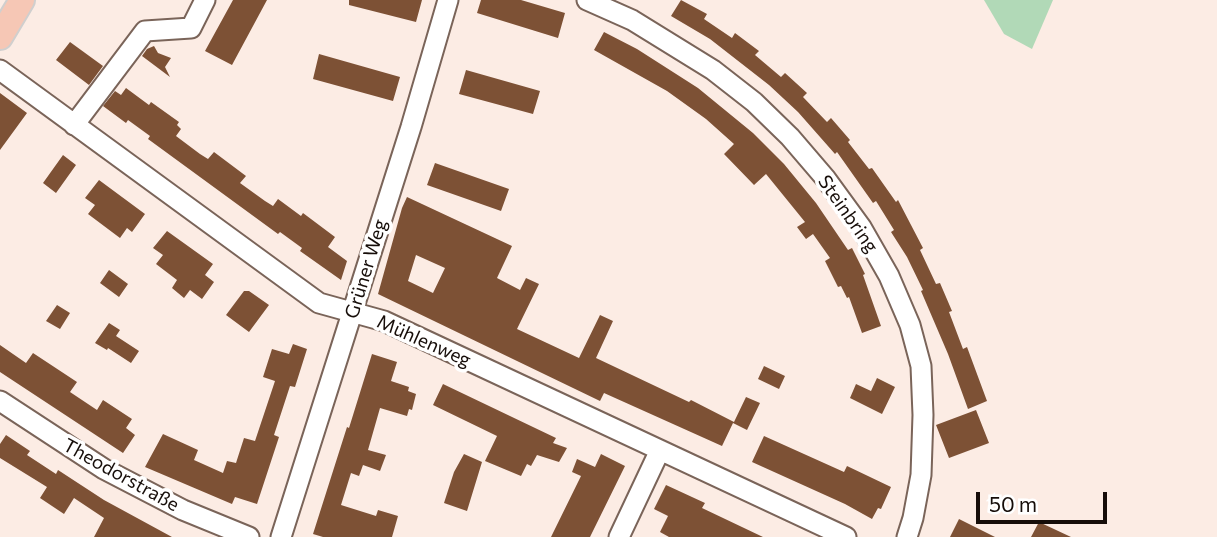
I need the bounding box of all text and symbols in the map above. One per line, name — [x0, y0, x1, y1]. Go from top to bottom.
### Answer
street label: Steinbring — [813, 171, 883, 257]
street label: Grüner Weg — [340, 217, 392, 321]
street label: Mühlenweg — [374, 310, 474, 372]
street label: Theodorstraße — [59, 434, 183, 516]
scale bar — [979, 477, 1110, 522]
text: 50 m — [989, 491, 1037, 516]

